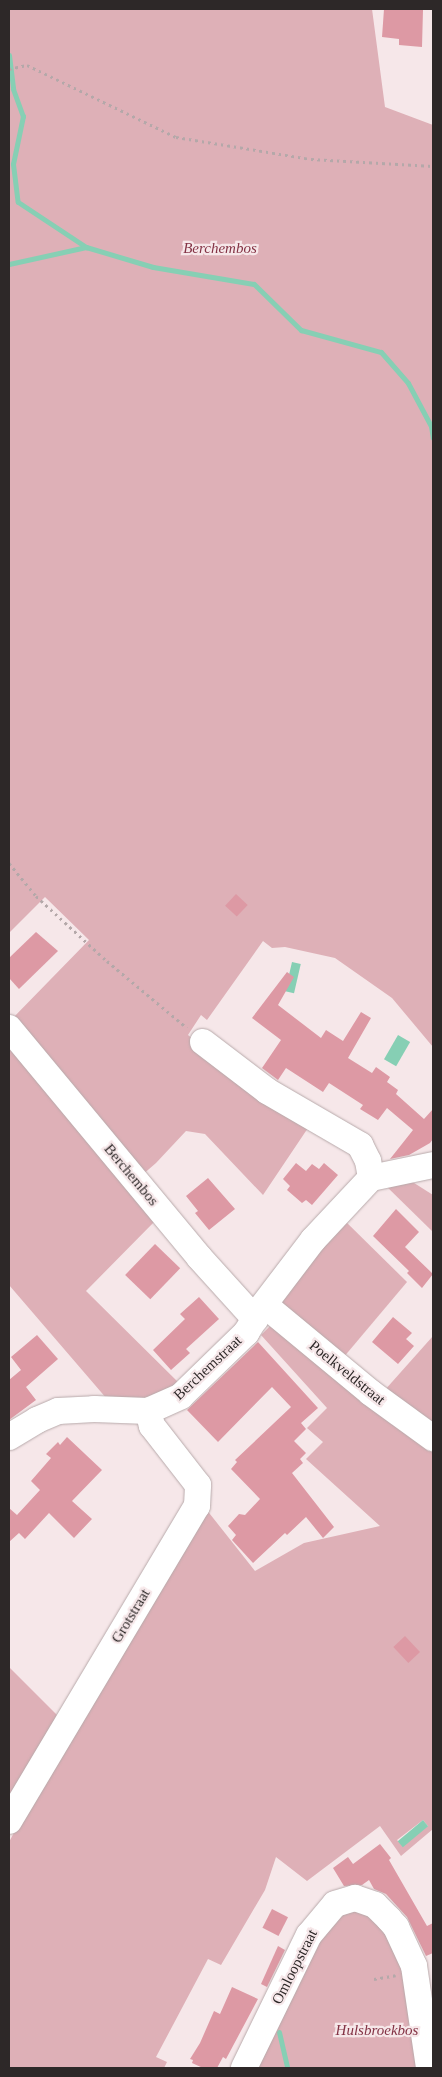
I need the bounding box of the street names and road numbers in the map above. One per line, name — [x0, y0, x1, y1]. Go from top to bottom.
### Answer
street label: Berchembos — [100, 1140, 162, 1210]
street label: Berchemstraat — [170, 1332, 246, 1404]
street label: Poelkveldstraat — [305, 1337, 389, 1409]
street label: Grotstraat — [108, 1586, 154, 1646]
street label: Omloopstraat — [268, 1927, 322, 2007]

